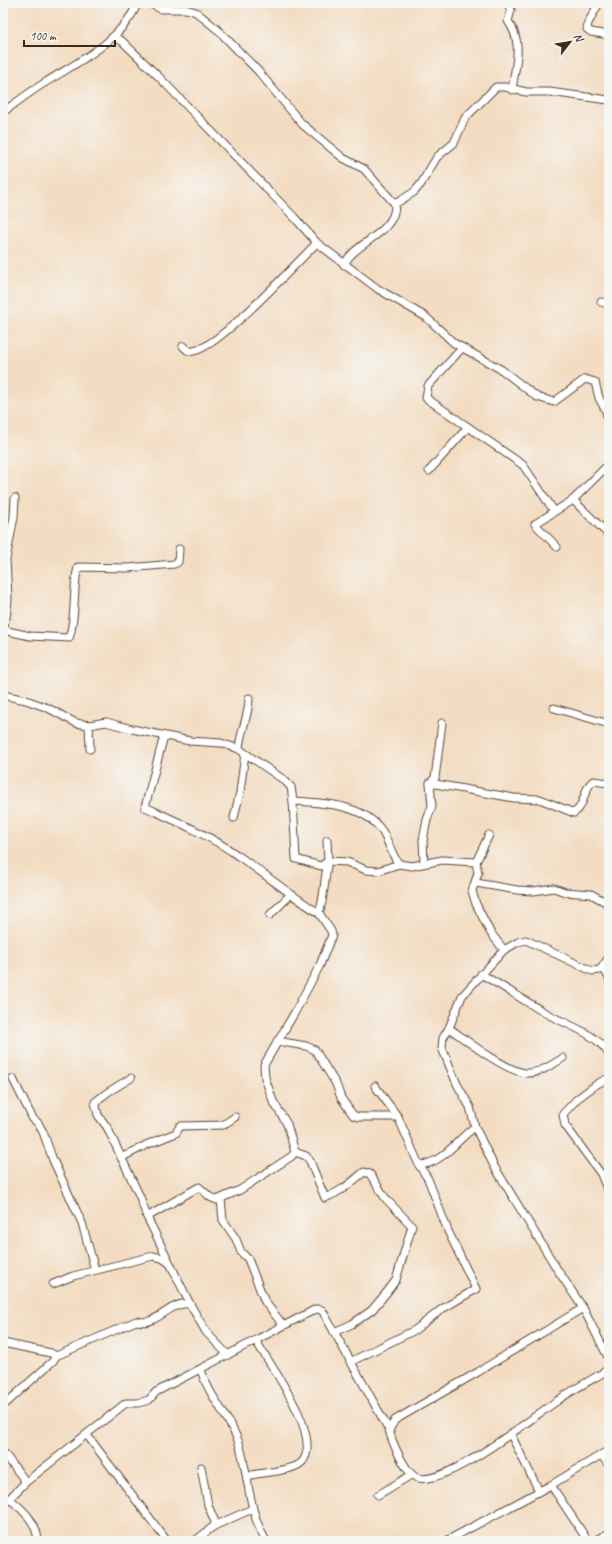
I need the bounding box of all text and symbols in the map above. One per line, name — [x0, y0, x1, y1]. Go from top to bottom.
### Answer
scale bar — [24, 22, 115, 48]
north arrow — [550, 22, 590, 62]
text: 100 m — [30, 28, 57, 44]
text: N — [571, 30, 587, 45]

